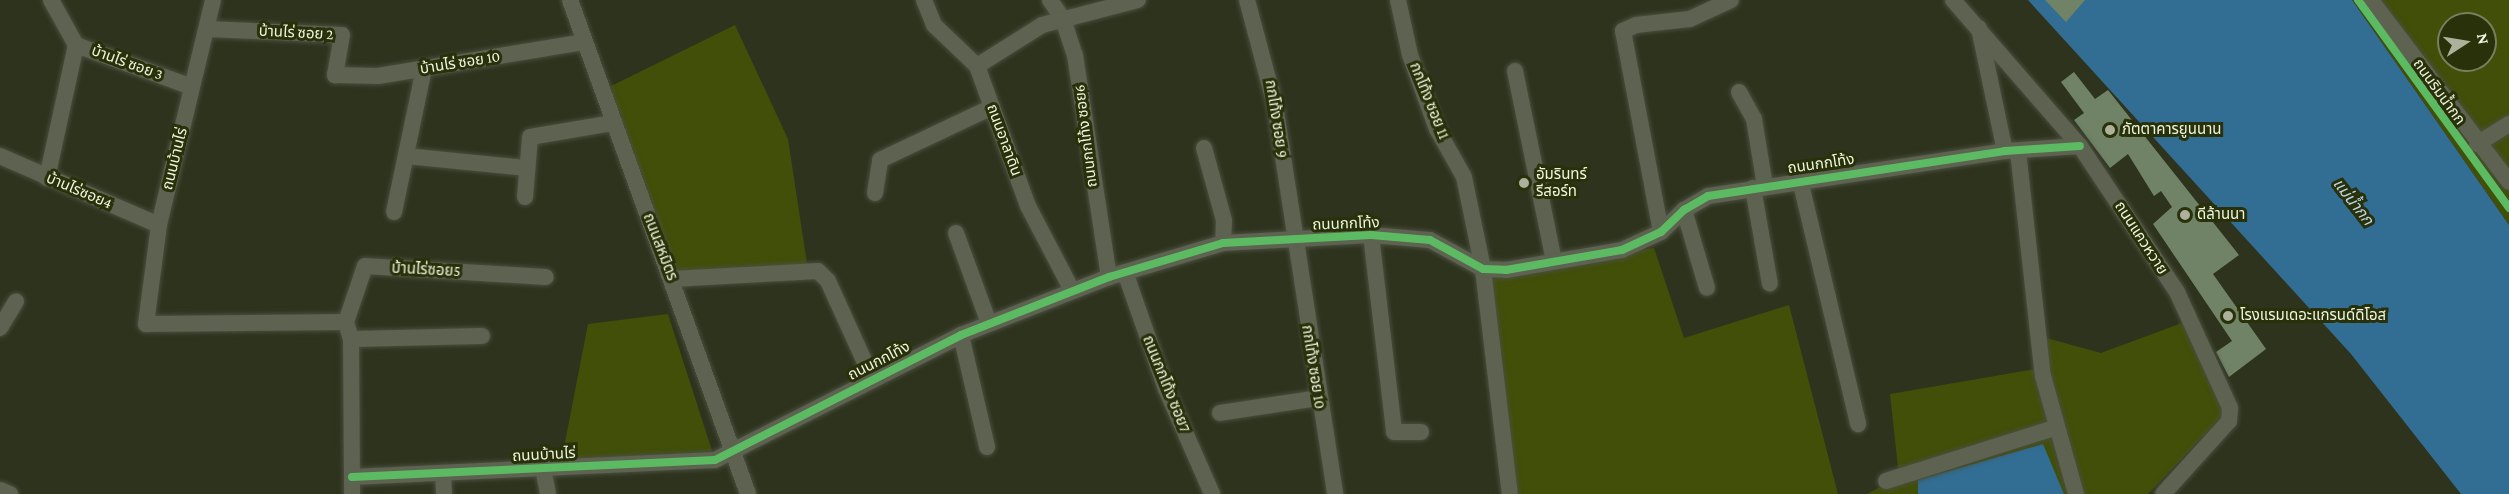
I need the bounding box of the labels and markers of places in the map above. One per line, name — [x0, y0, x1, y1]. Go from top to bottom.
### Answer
place label: ภัตตาคารยูนนาน — [2122, 121, 2221, 139]
marker: ภัตตาคารยูนนาน — [2103, 123, 2117, 137]
place label: อัมรินทร์ รีสอร์ท — [1536, 165, 1587, 200]
marker: อัมรินทร์ รีสอร์ท — [1517, 176, 1531, 190]
place label: ดีล้านนา — [2197, 206, 2245, 224]
marker: ดีล้านนา — [2178, 208, 2192, 222]
place label: โรงแรมเดอะแกรนด์ดิโอส — [2240, 307, 2386, 325]
marker: โรงแรมเดอะแกรนด์ดิโอส — [2221, 309, 2235, 323]

